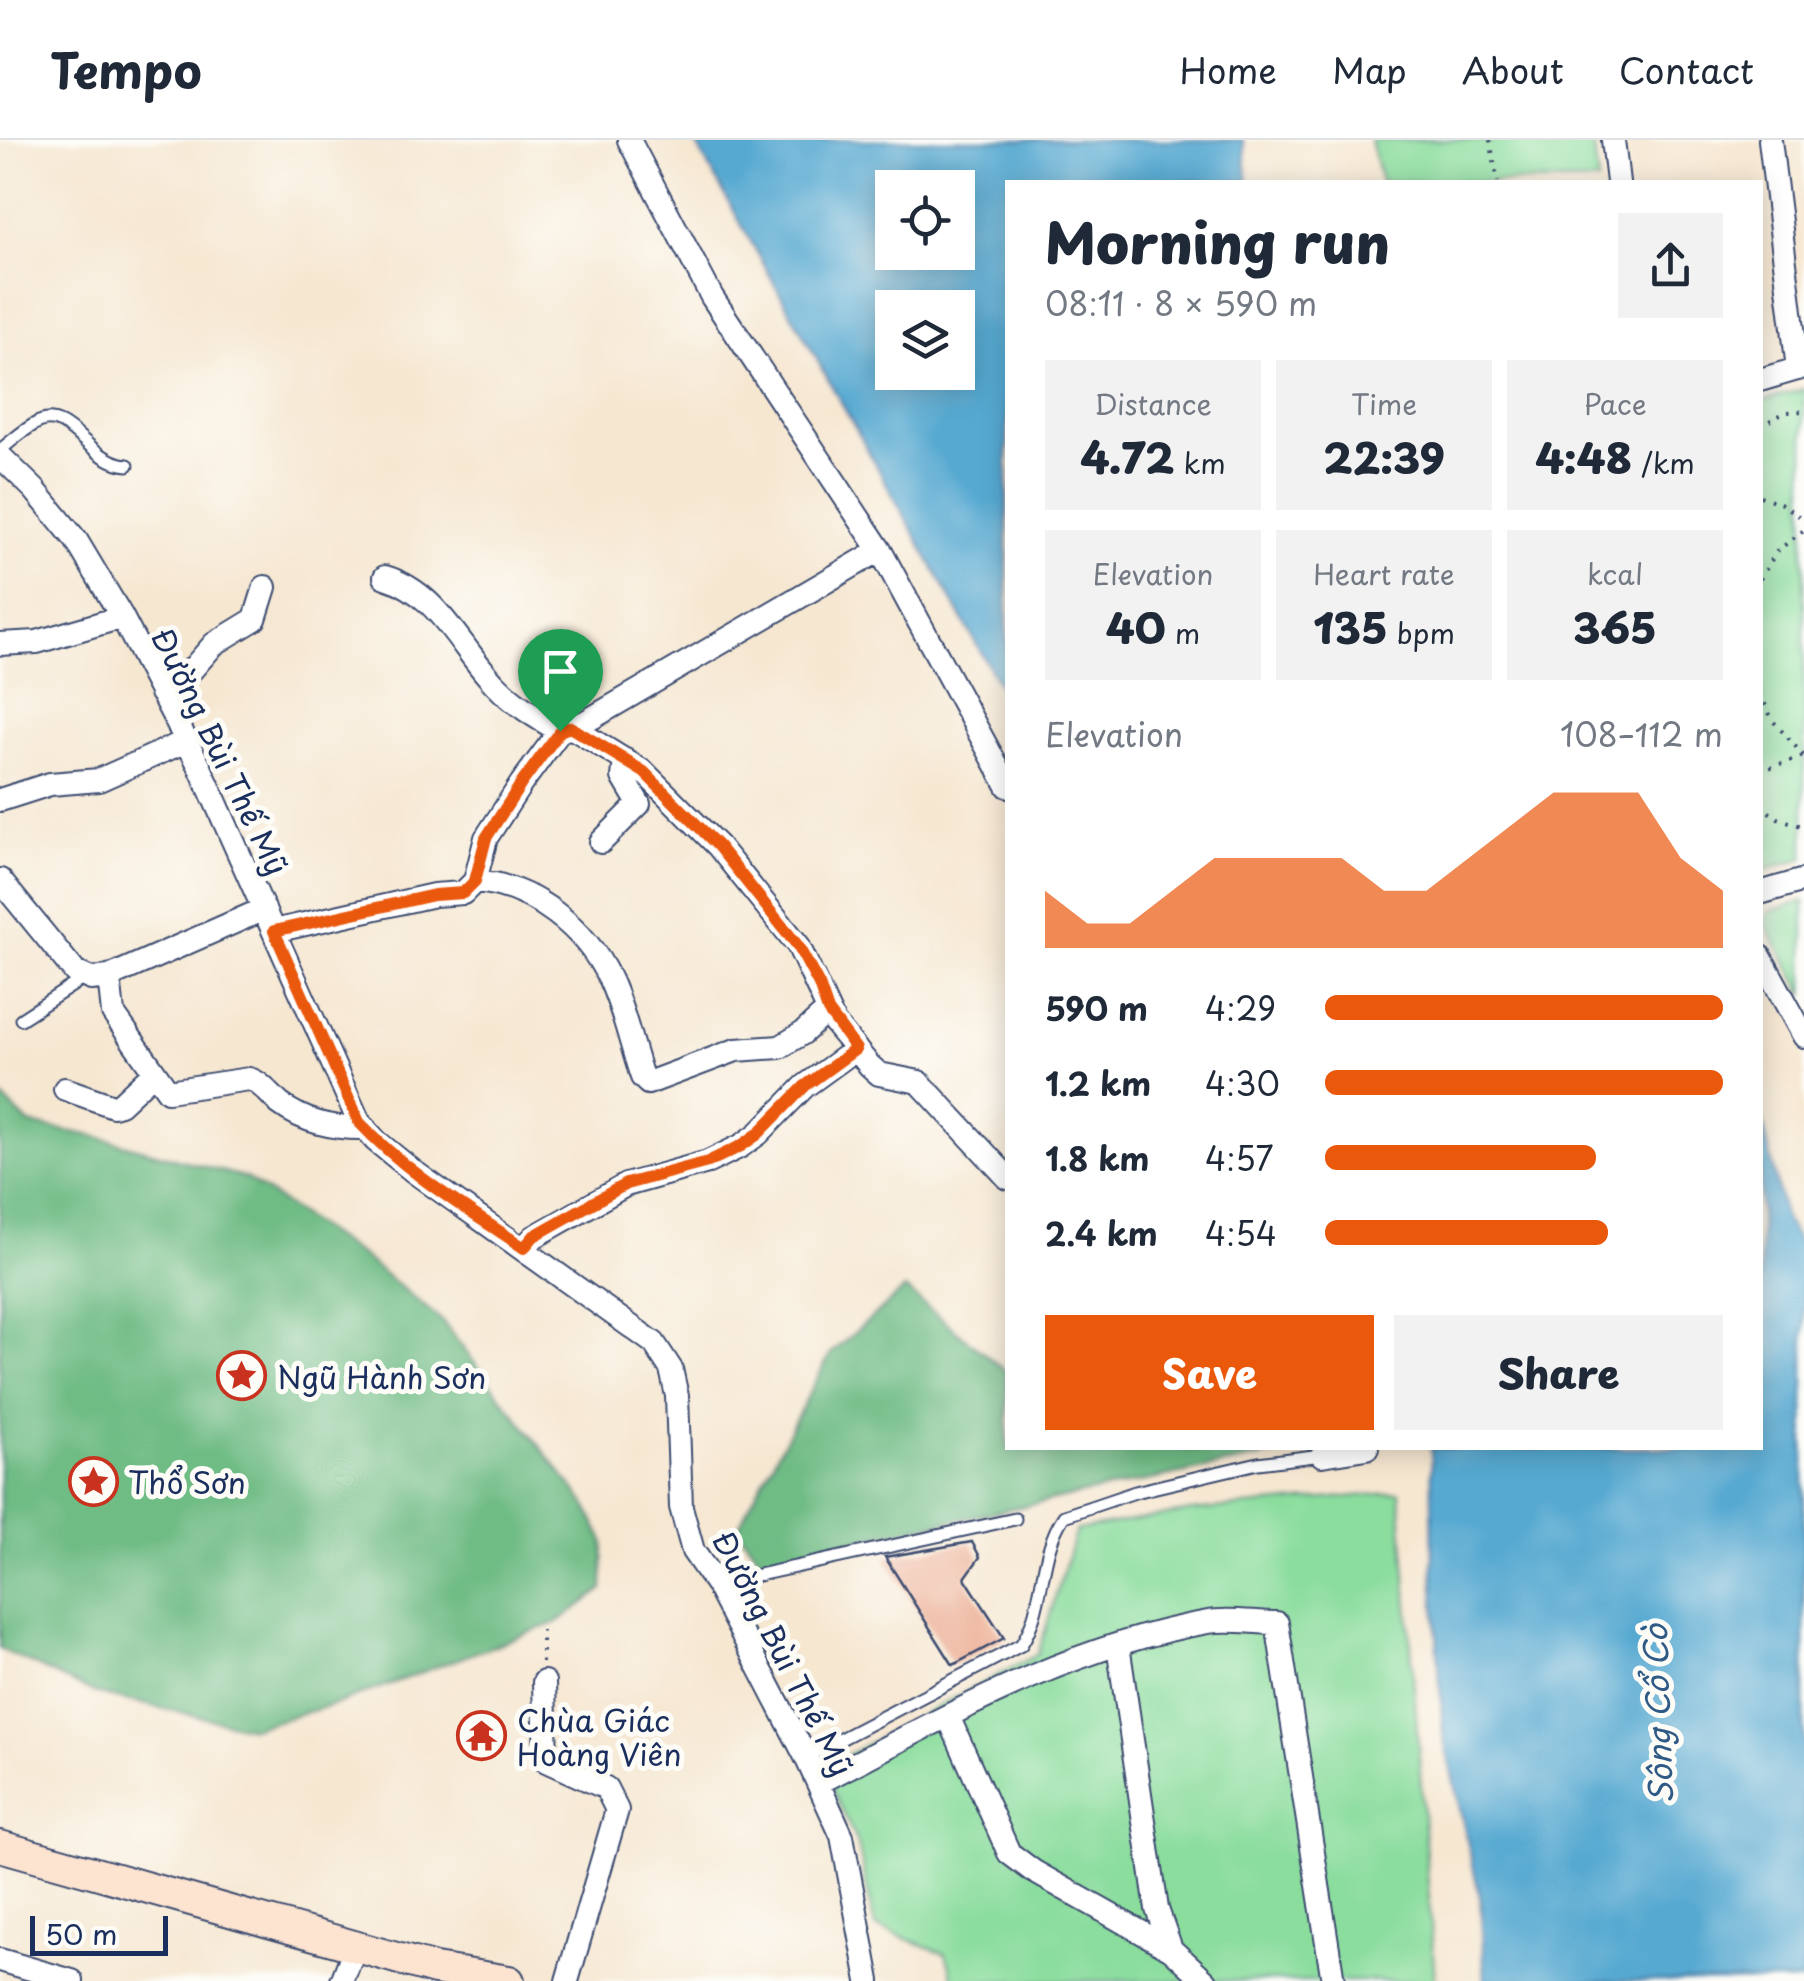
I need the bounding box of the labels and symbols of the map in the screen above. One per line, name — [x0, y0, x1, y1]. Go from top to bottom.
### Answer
street label: Đường Bùi Thế Mỹ — [142, 620, 300, 882]
pin — [518, 629, 603, 732]
place icon: Ngũ Hành Sơn — [216, 1350, 268, 1402]
place label: Ngũ Hành Sơn — [277, 1354, 486, 1399]
place icon: Thổ Sơn — [67, 1455, 119, 1507]
place label: Thổ Sơn — [128, 1459, 246, 1504]
street label: Đường Bùi Thế Mỹ — [703, 1522, 865, 1784]
water label: Sông Cổ Cò — [1630, 1622, 1684, 1805]
place label: Chùa Giác Hoàng Viên — [517, 1697, 682, 1776]
temple icon: Chùa Giác Hoàng Viên — [456, 1710, 508, 1762]
scale bar — [30, 1911, 168, 1956]

